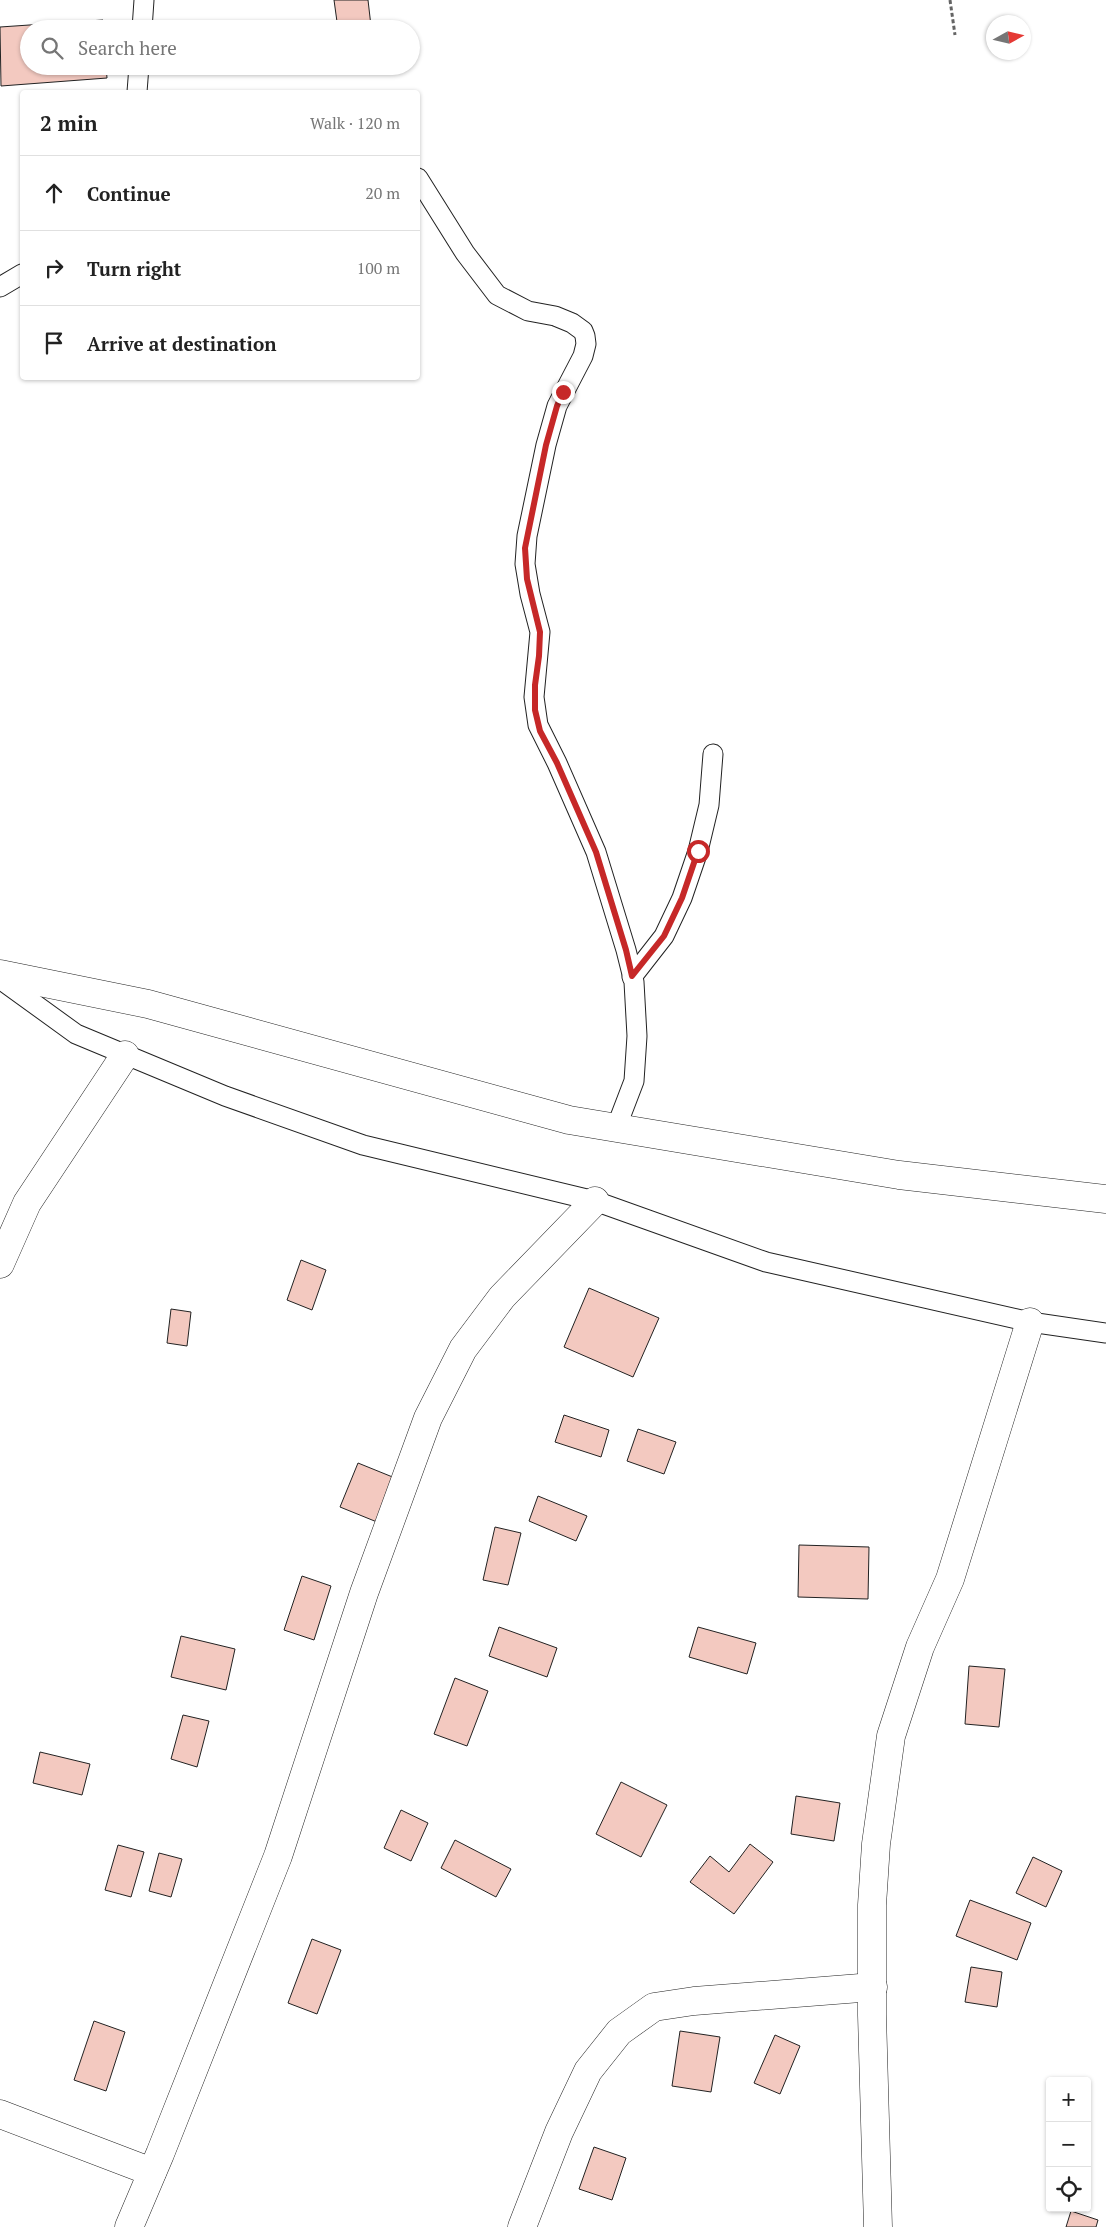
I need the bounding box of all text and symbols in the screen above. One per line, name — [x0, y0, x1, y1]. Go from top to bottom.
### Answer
north arrow — [986, 15, 1031, 60]
search box — [20, 20, 420, 75]
icon: search — [38, 34, 66, 62]
text: Search here — [78, 35, 177, 60]
text: 2 min — [40, 109, 97, 137]
text: Walk · 120 m — [310, 112, 400, 134]
icon: ahead — [40, 179, 68, 207]
text: Continue — [87, 181, 171, 206]
text: 20 m — [365, 182, 400, 204]
icon: right — [40, 254, 68, 282]
text: Turn right — [87, 256, 181, 281]
text: 100 m — [357, 257, 400, 279]
icon: arrive — [40, 329, 68, 357]
text: Arrive at destination — [87, 331, 276, 356]
route end — [552, 381, 575, 404]
route start — [687, 840, 710, 863]
map controls — [1046, 2077, 1091, 2212]
button: + — [1046, 2077, 1091, 2122]
button: − — [1046, 2122, 1091, 2167]
button: locate — [1046, 2167, 1091, 2212]

